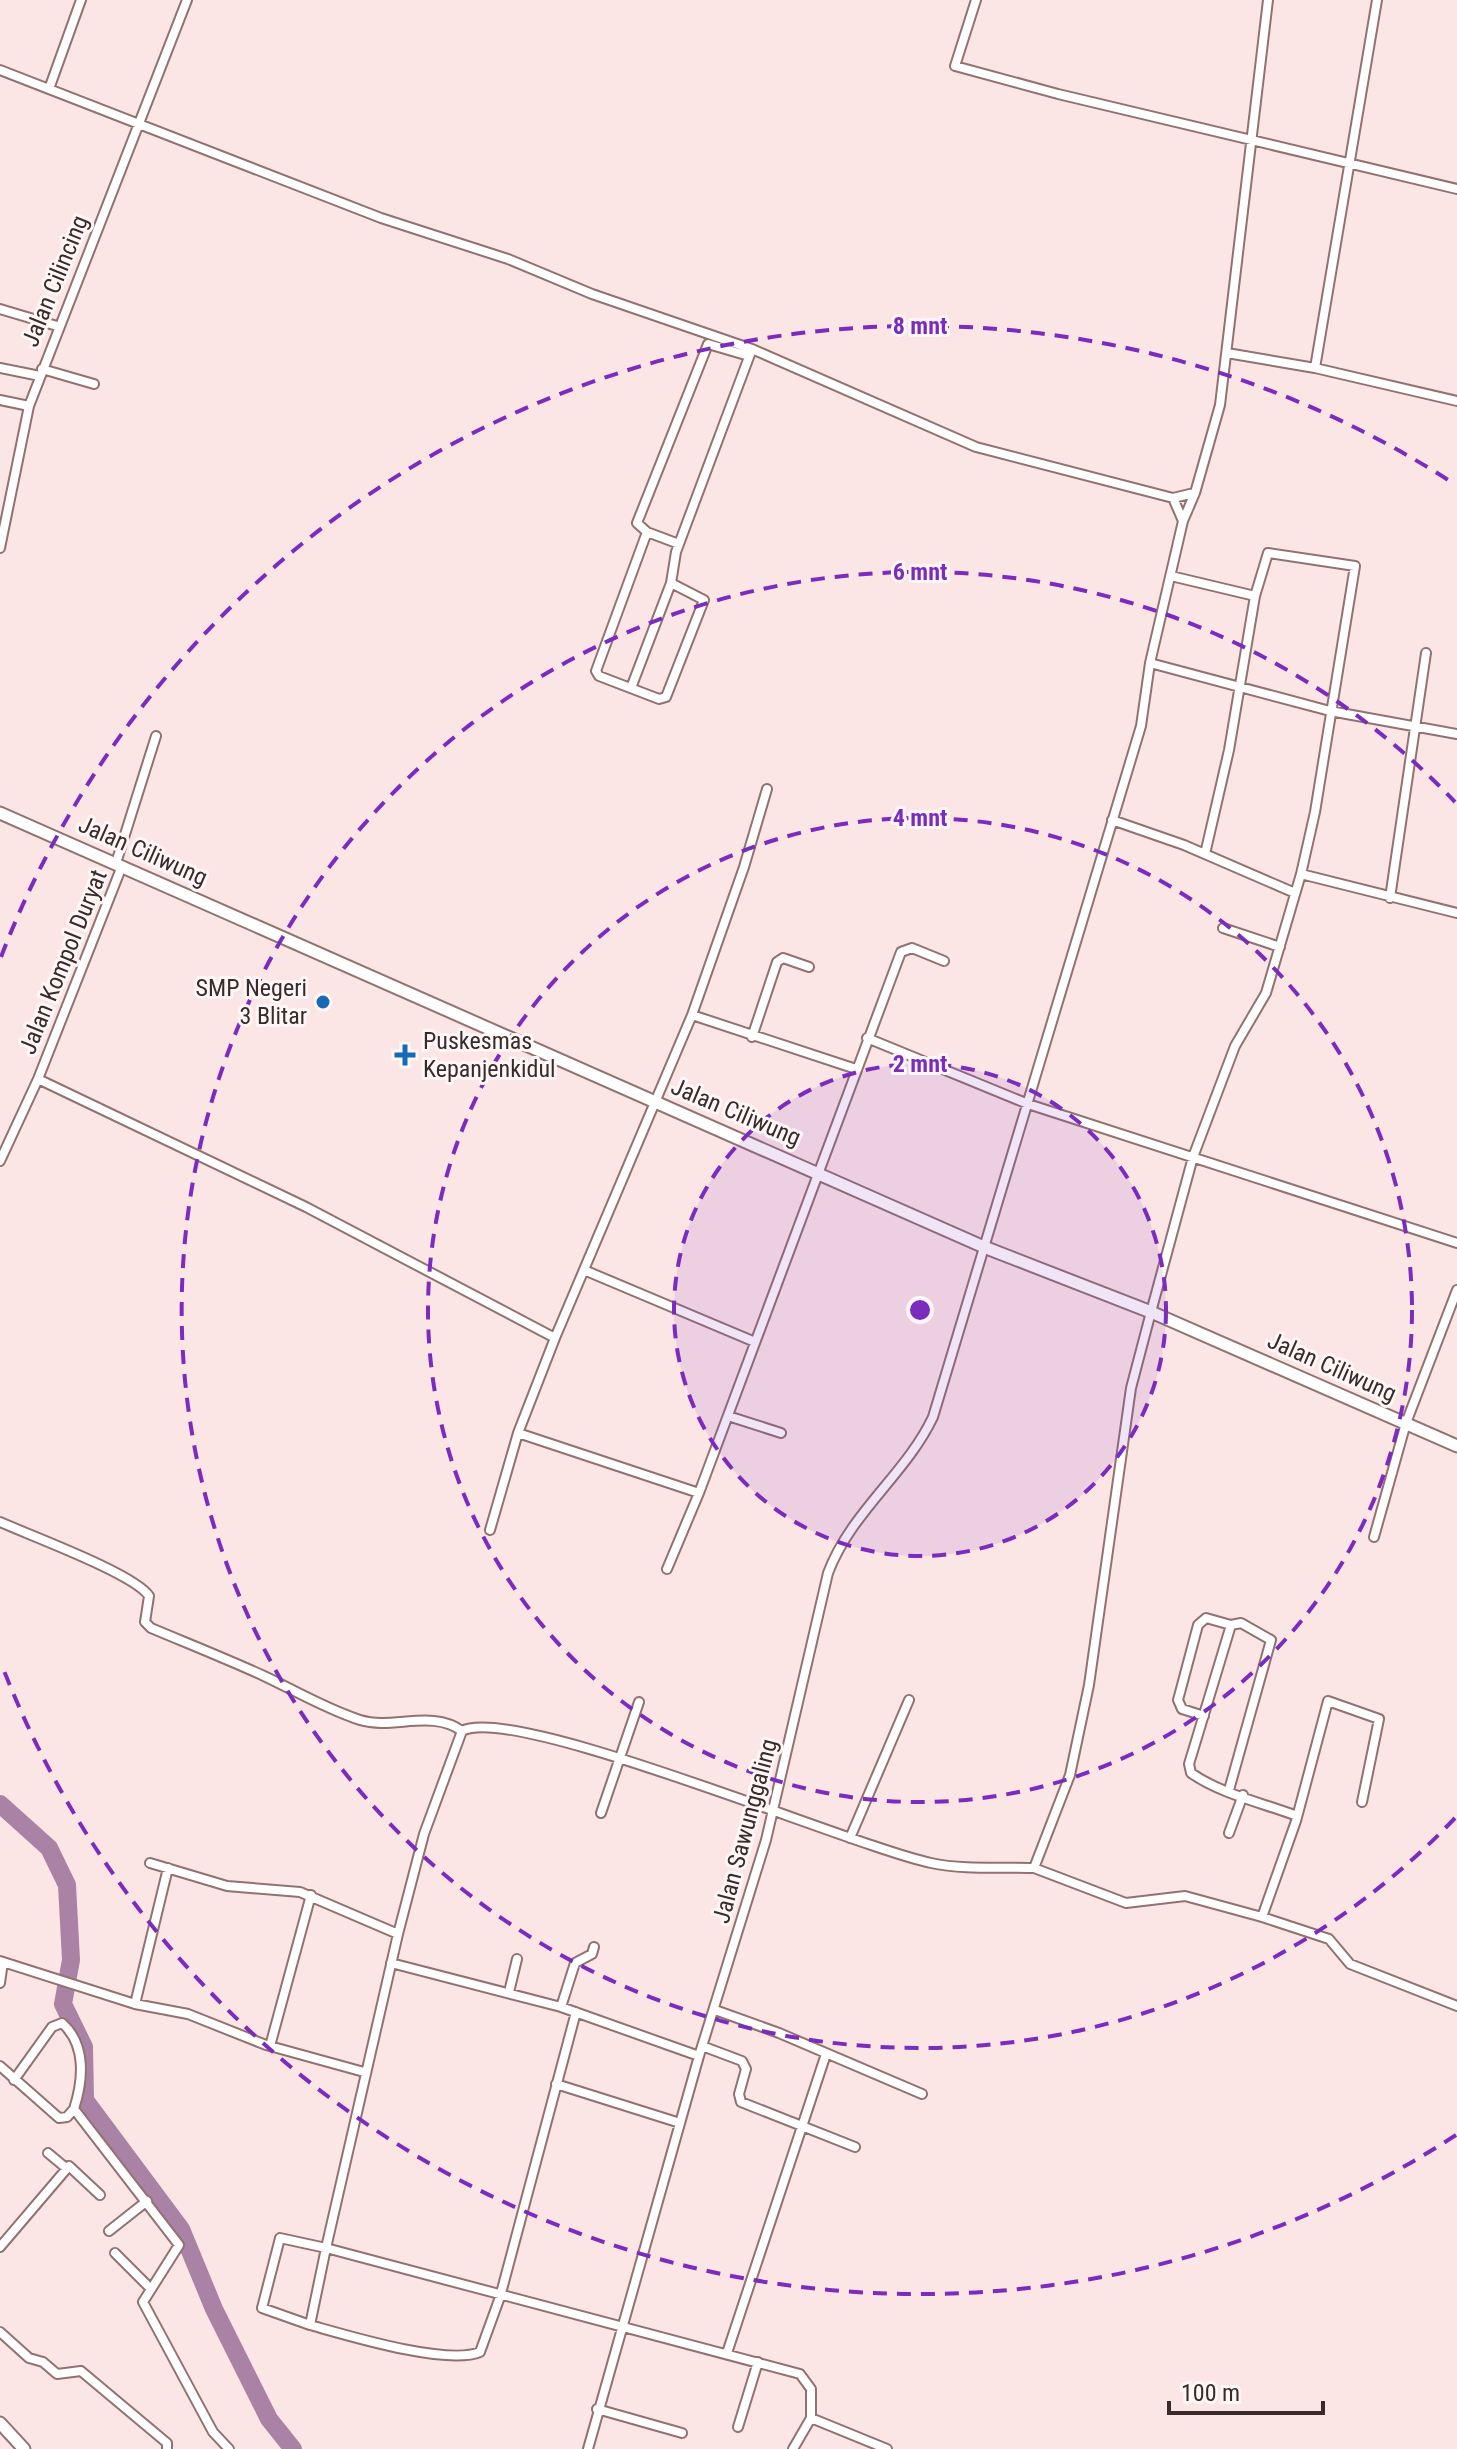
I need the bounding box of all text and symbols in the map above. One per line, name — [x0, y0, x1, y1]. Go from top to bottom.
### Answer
street label: Jalan Cilincing — [16, 211, 94, 351]
text: 8 mnt — [893, 312, 947, 340]
text: 6 mnt — [893, 558, 947, 586]
text: 4 mnt — [893, 804, 947, 832]
street label: Jalan Ciliwung — [74, 810, 212, 892]
street label: Jalan Kompol Duryat — [13, 866, 113, 1058]
place label: SMP Negeri 3 Blitar — [196, 974, 307, 1030]
marker: SMP Negeri 3 Blitar — [314, 993, 332, 1011]
place label: Puskesmas Kepanjenkidul — [423, 1027, 556, 1083]
marker: Puskesmas Kepanjenkidul — [394, 1044, 416, 1066]
text: 2 mnt — [893, 1050, 947, 1078]
street label: Jalan Ciliwung — [667, 1072, 805, 1152]
centre of rings — [906, 1296, 934, 1324]
street label: Jalan Ciliwung — [1263, 1326, 1401, 1408]
street label: Jalan Sawunggaling — [707, 1736, 783, 1926]
scale bar — [1169, 2365, 1323, 2415]
text: 100 m — [1181, 2379, 1240, 2407]

